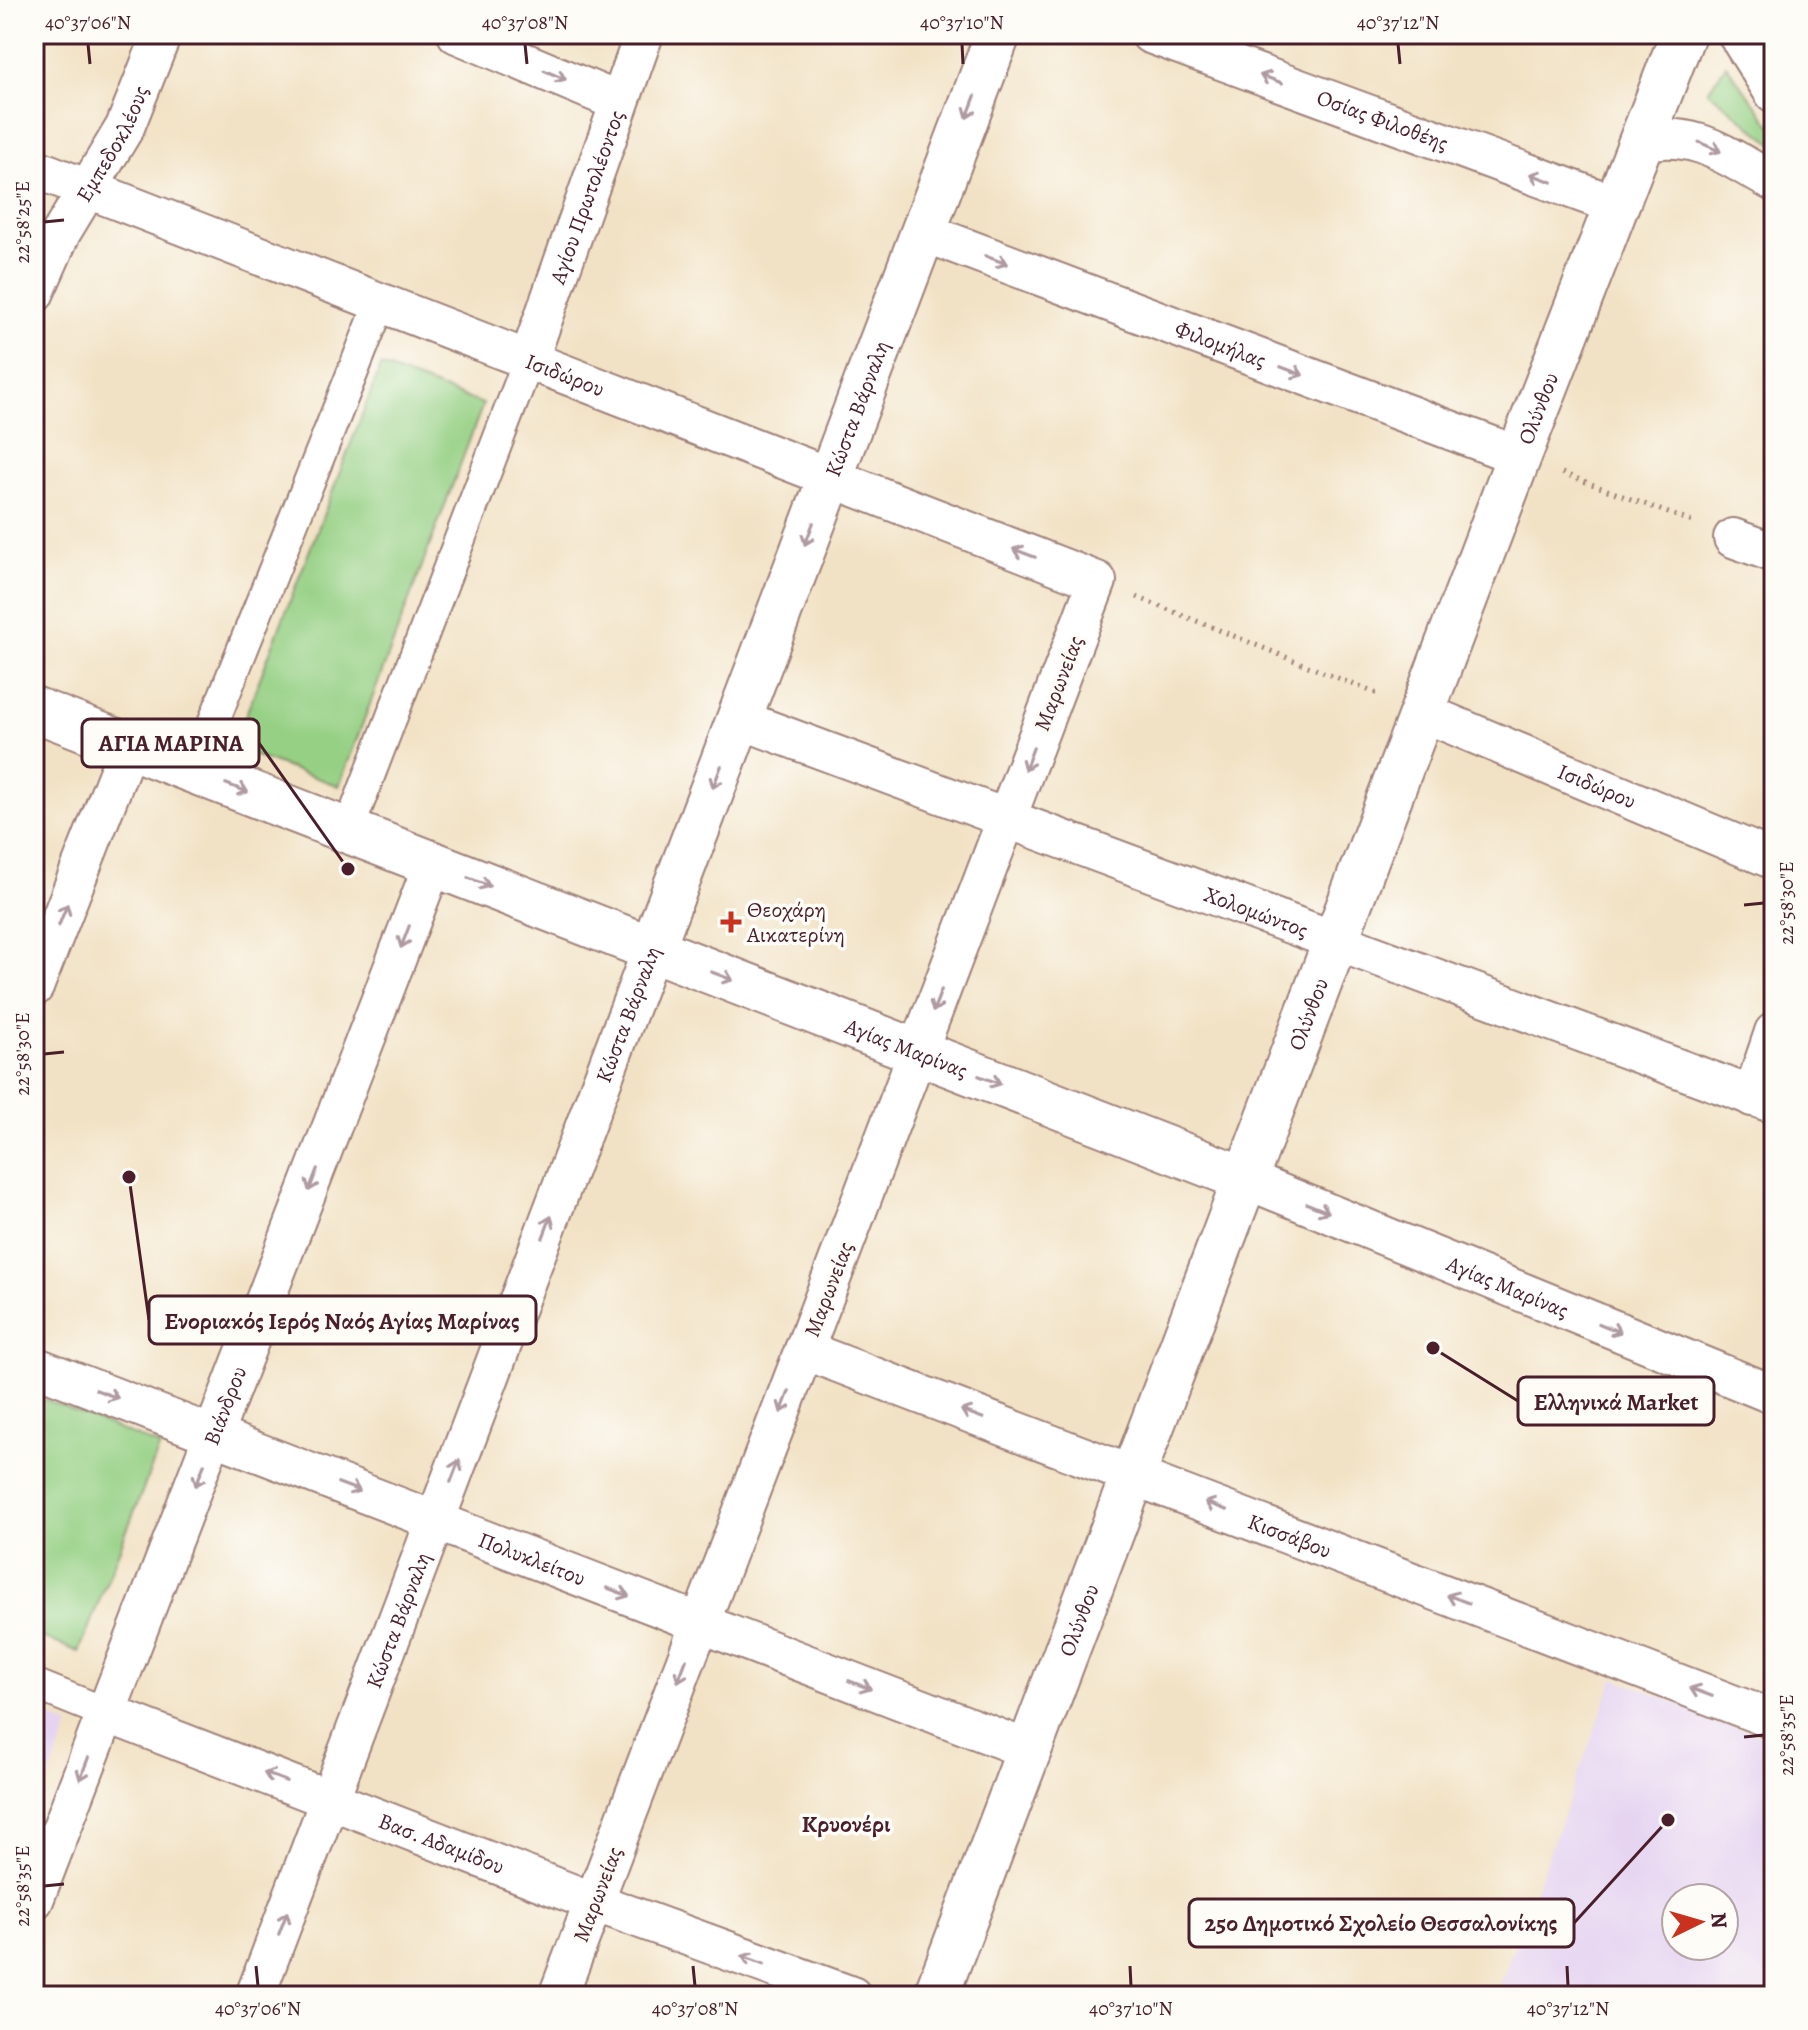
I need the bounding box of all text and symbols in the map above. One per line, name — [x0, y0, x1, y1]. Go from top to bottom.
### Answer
text: 40°37'06"N — [45, 9, 131, 36]
text: 40°37'08"N — [482, 9, 568, 36]
text: 40°37'10"N — [920, 9, 1004, 36]
text: 40°37'12"N — [1357, 9, 1439, 36]
one-way arrow — [542, 69, 567, 84]
one-way arrow — [1259, 70, 1284, 85]
street label: Εμπεδοκλέους — [69, 81, 156, 208]
street label: Οσίας Φιλοθέης — [1313, 83, 1452, 158]
one-way arrow — [962, 94, 977, 119]
street label: Αγίου Πρωτολέοντος — [542, 106, 632, 289]
one-way arrow — [1698, 140, 1722, 155]
one-way arrow — [1529, 170, 1554, 184]
text: 22°58'25"E — [9, 181, 36, 263]
one-way arrow — [984, 253, 1009, 268]
street label: Φιλομήλας — [1170, 314, 1270, 376]
street label: Κώστα Βάρναλη — [818, 336, 897, 481]
street label: Ισιδώρου — [521, 346, 609, 404]
one-way arrow — [1279, 365, 1304, 379]
street label: Ολύνθου — [1511, 368, 1566, 449]
one-way arrow — [801, 521, 815, 545]
one-way arrow — [1012, 545, 1037, 559]
street label: Μαρωνείας — [1027, 631, 1091, 735]
callout: ΑΓΙΑ ΜΑΡΙΝΑ — [82, 719, 259, 767]
text: ΑΓΙΑ ΜΑΡΙΝΑ — [97, 727, 245, 759]
one-way arrow — [1021, 746, 1035, 770]
street label: Ισιδώρου — [1553, 757, 1641, 816]
one-way arrow — [709, 764, 723, 789]
one-way arrow — [224, 782, 249, 796]
text: 22°58'30"E — [1773, 861, 1800, 945]
one-way arrow — [467, 876, 491, 890]
street label: Χολομώντος — [1200, 879, 1312, 945]
place label: Θεοχάρη Αικατερίνη — [746, 895, 845, 950]
one-way arrow — [57, 903, 71, 928]
marker: Θεοχάρη Αικατερίνη — [722, 913, 740, 931]
one-way arrow — [397, 924, 411, 949]
street label: Κώστα Βάρναλη — [589, 942, 668, 1087]
one-way arrow — [709, 970, 734, 984]
street label: Ολύνθου — [1281, 974, 1336, 1055]
one-way arrow — [929, 989, 943, 1013]
street label: Αγίας Μαρίνας — [840, 1011, 972, 1086]
text: 22°58'30"E — [9, 1012, 36, 1096]
one-way arrow — [977, 1074, 1002, 1088]
one-way arrow — [305, 1167, 319, 1192]
one-way arrow — [1305, 1202, 1330, 1217]
one-way arrow — [541, 1215, 555, 1240]
street label: Μαρωνείας — [797, 1237, 861, 1341]
street label: Αγίας Μαρίνας — [1441, 1249, 1573, 1326]
callout: Ενοριακός Ιερός Ναός Αγίας Μαρίνας — [149, 1296, 536, 1344]
text: Ενοριακός Ιερός Ναός Αγίας Μαρίνας — [164, 1305, 520, 1337]
one-way arrow — [1597, 1321, 1622, 1336]
street label: Βιάνδρου — [197, 1362, 254, 1450]
callout: Ελληνικά Market — [1518, 1377, 1714, 1425]
text: Ελληνικά Market — [1534, 1386, 1698, 1418]
one-way arrow — [94, 1388, 119, 1402]
one-way arrow — [777, 1389, 791, 1414]
one-way arrow — [961, 1406, 985, 1420]
one-way arrow — [449, 1459, 463, 1483]
one-way arrow — [191, 1462, 206, 1487]
one-way arrow — [336, 1481, 361, 1495]
one-way arrow — [1204, 1498, 1228, 1512]
street label: Κισσάβου — [1243, 1507, 1336, 1566]
street label: Πολυκλείτου — [474, 1525, 590, 1594]
street label: Κώστα Βάρναλη — [359, 1548, 438, 1693]
street label: Ολύνθου — [1052, 1580, 1107, 1661]
one-way arrow — [605, 1586, 630, 1600]
one-way arrow — [1446, 1591, 1471, 1605]
one-way arrow — [674, 1658, 688, 1683]
one-way arrow — [847, 1679, 872, 1693]
one-way arrow — [1689, 1684, 1714, 1698]
text: 22°58'35"E — [1773, 1694, 1800, 1776]
one-way arrow — [76, 1756, 90, 1781]
one-way arrow — [263, 1769, 288, 1783]
street label: Βασ. Αδαμίδου — [374, 1806, 509, 1882]
district label: Κρυονέρι — [802, 1808, 891, 1840]
street label: Μαρωνείας — [566, 1842, 630, 1946]
text: 22°58'35"E — [9, 1845, 36, 1927]
north arrow — [1660, 1882, 1740, 1962]
callout: 25ο Δημοτικό Σχολείο Θεσσαλονίκης — [1189, 1899, 1574, 1947]
text: 25ο Δημοτικό Σχολείο Θεσσαλονίκης — [1204, 1907, 1558, 1939]
one-way arrow — [277, 1911, 291, 1936]
text: N — [1703, 1911, 1735, 1930]
one-way arrow — [741, 1952, 766, 1966]
text: 40°37'06"N — [215, 1995, 301, 2022]
text: 40°37'08"N — [652, 1995, 738, 2022]
text: 40°37'10"N — [1089, 1995, 1173, 2022]
text: 40°37'12"N — [1527, 1995, 1609, 2022]

